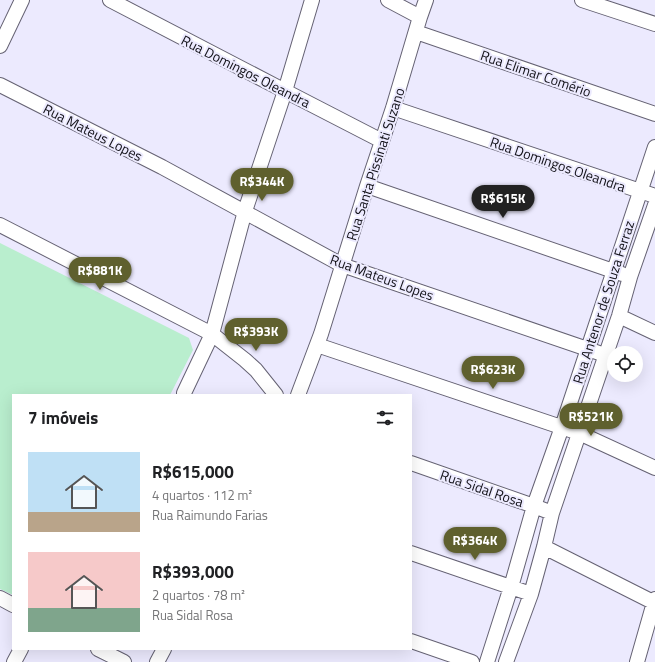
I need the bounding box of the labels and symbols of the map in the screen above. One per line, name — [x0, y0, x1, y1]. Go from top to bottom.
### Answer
street label: Rua Domingos Oleandra — [178, 29, 314, 113]
street label: Rua Elimar Comério — [478, 44, 594, 102]
street label: Rua Santa Pissinati Suzano — [340, 85, 410, 243]
street label: Rua Mateus Lopes — [40, 98, 146, 166]
street label: Rua Domingos Oleandra — [487, 131, 629, 197]
pin: R$344K — [229, 168, 295, 202]
pin: R$615K — [470, 185, 536, 219]
street label: Rua Antenor de Souza Ferraz — [567, 218, 639, 386]
street label: Rua Mateus Lopes — [327, 249, 437, 305]
pin: R$881K — [67, 257, 133, 291]
pin: R$393K — [223, 318, 289, 352]
pin: R$623K — [460, 356, 526, 390]
pin: R$521K — [558, 403, 624, 437]
street label: Rua Sidal Rosa — [437, 464, 527, 512]
pin: R$364K — [442, 527, 508, 561]

